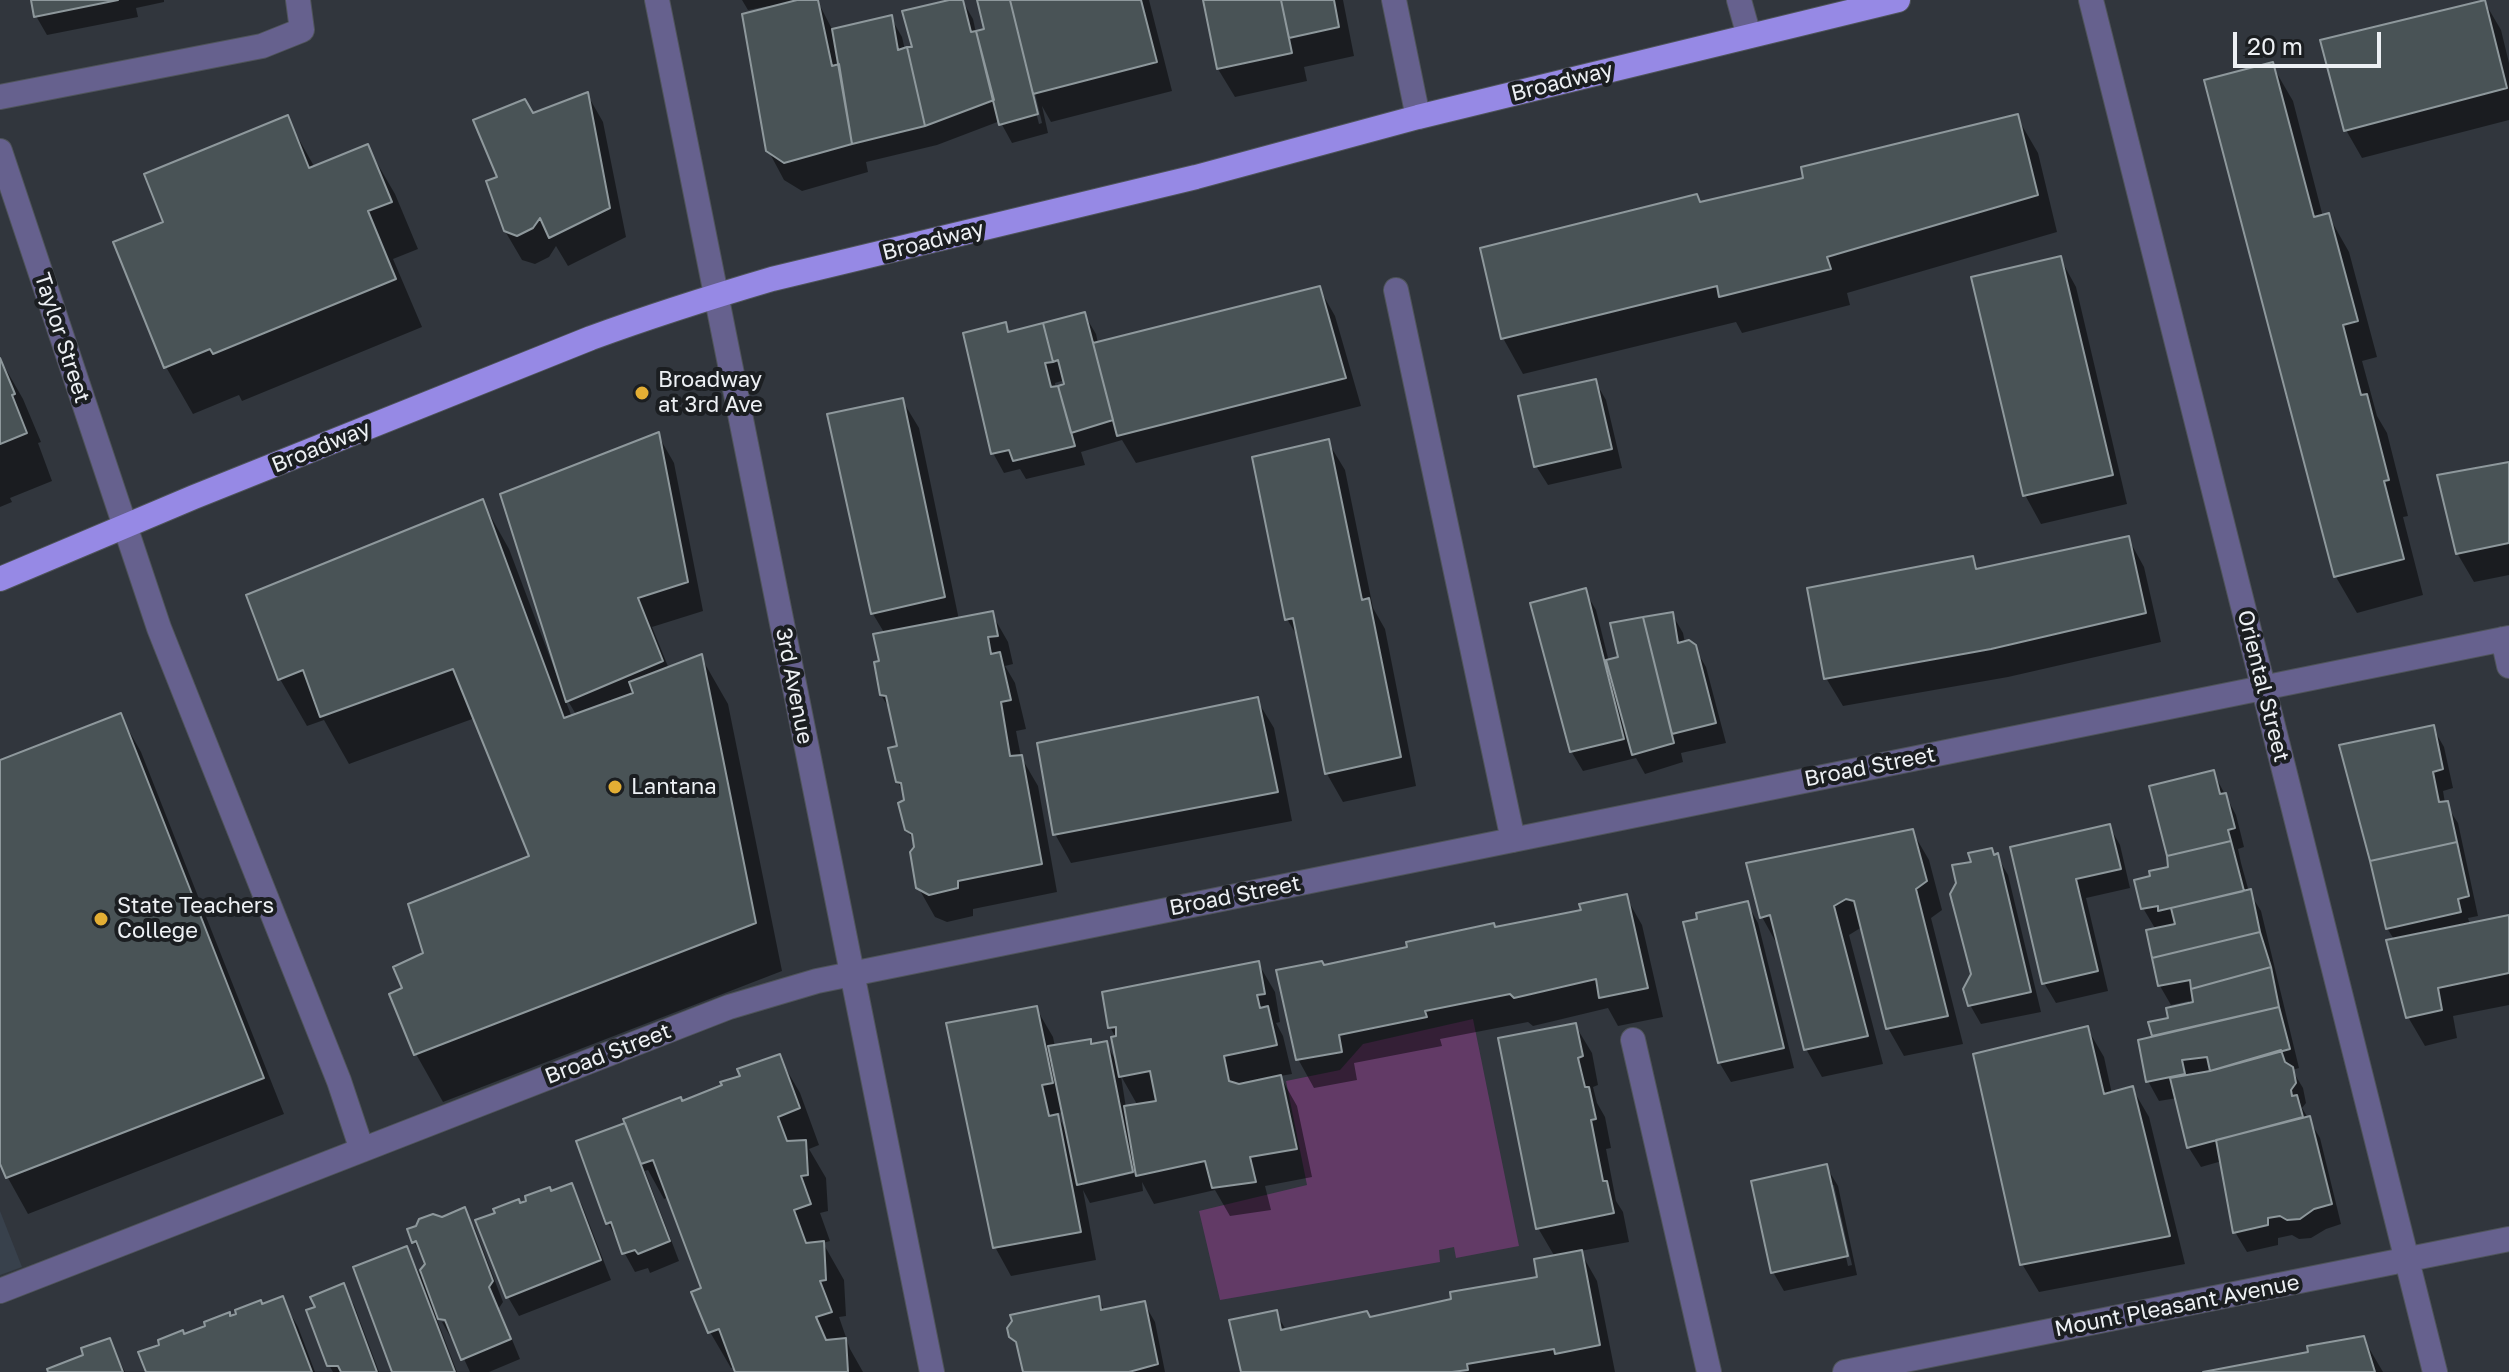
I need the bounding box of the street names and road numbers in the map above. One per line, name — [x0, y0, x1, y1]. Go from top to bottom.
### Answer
street label: Broadway — [1508, 57, 1616, 107]
street label: Broadway — [879, 216, 987, 266]
street label: Taylor Street — [29, 270, 95, 406]
street label: Broadway — [268, 415, 374, 479]
street label: Oriental Street — [2231, 607, 2295, 765]
street label: 3rd Avenue — [770, 626, 818, 746]
street label: Broad Street — [1802, 741, 1938, 793]
street label: Broad Street — [1167, 870, 1303, 922]
street label: Broad Street — [541, 1018, 675, 1090]
street label: Mount Pleasant Avenue — [2052, 1269, 2302, 1343]

